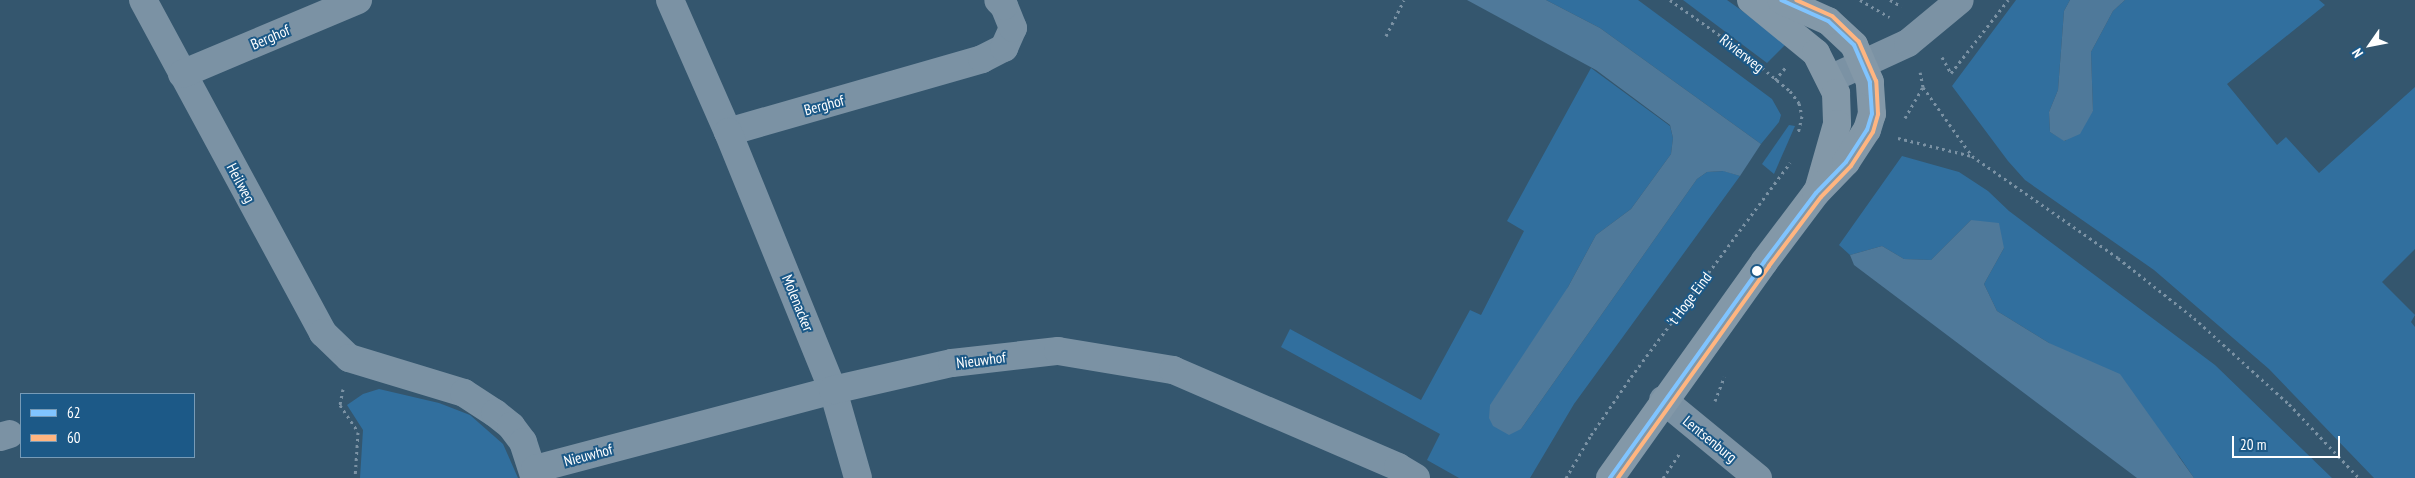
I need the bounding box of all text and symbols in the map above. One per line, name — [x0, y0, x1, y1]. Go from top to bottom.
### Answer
north arrow — [2345, 20, 2395, 70]
street label: Berghof — [248, 21, 292, 53]
street label: Rivierweg — [1716, 30, 1768, 76]
text: N — [2348, 45, 2367, 61]
street label: Berghof — [802, 91, 846, 119]
street label: Heilweg — [223, 160, 259, 206]
unlabelled marker — [1752, 266, 1762, 276]
street label: 't Hoge Eind — [1663, 268, 1715, 330]
street label: Molenacker — [778, 272, 818, 334]
street label: Nieuwhof — [955, 348, 1007, 372]
legend — [20, 393, 195, 458]
text: 62 — [67, 403, 81, 422]
street label: Lentsenburg — [1679, 412, 1741, 466]
scale bar — [2235, 426, 2342, 458]
text: 60 — [67, 428, 81, 447]
text: 20 m — [2240, 435, 2266, 454]
street label: Nieuwhof — [562, 440, 614, 470]

